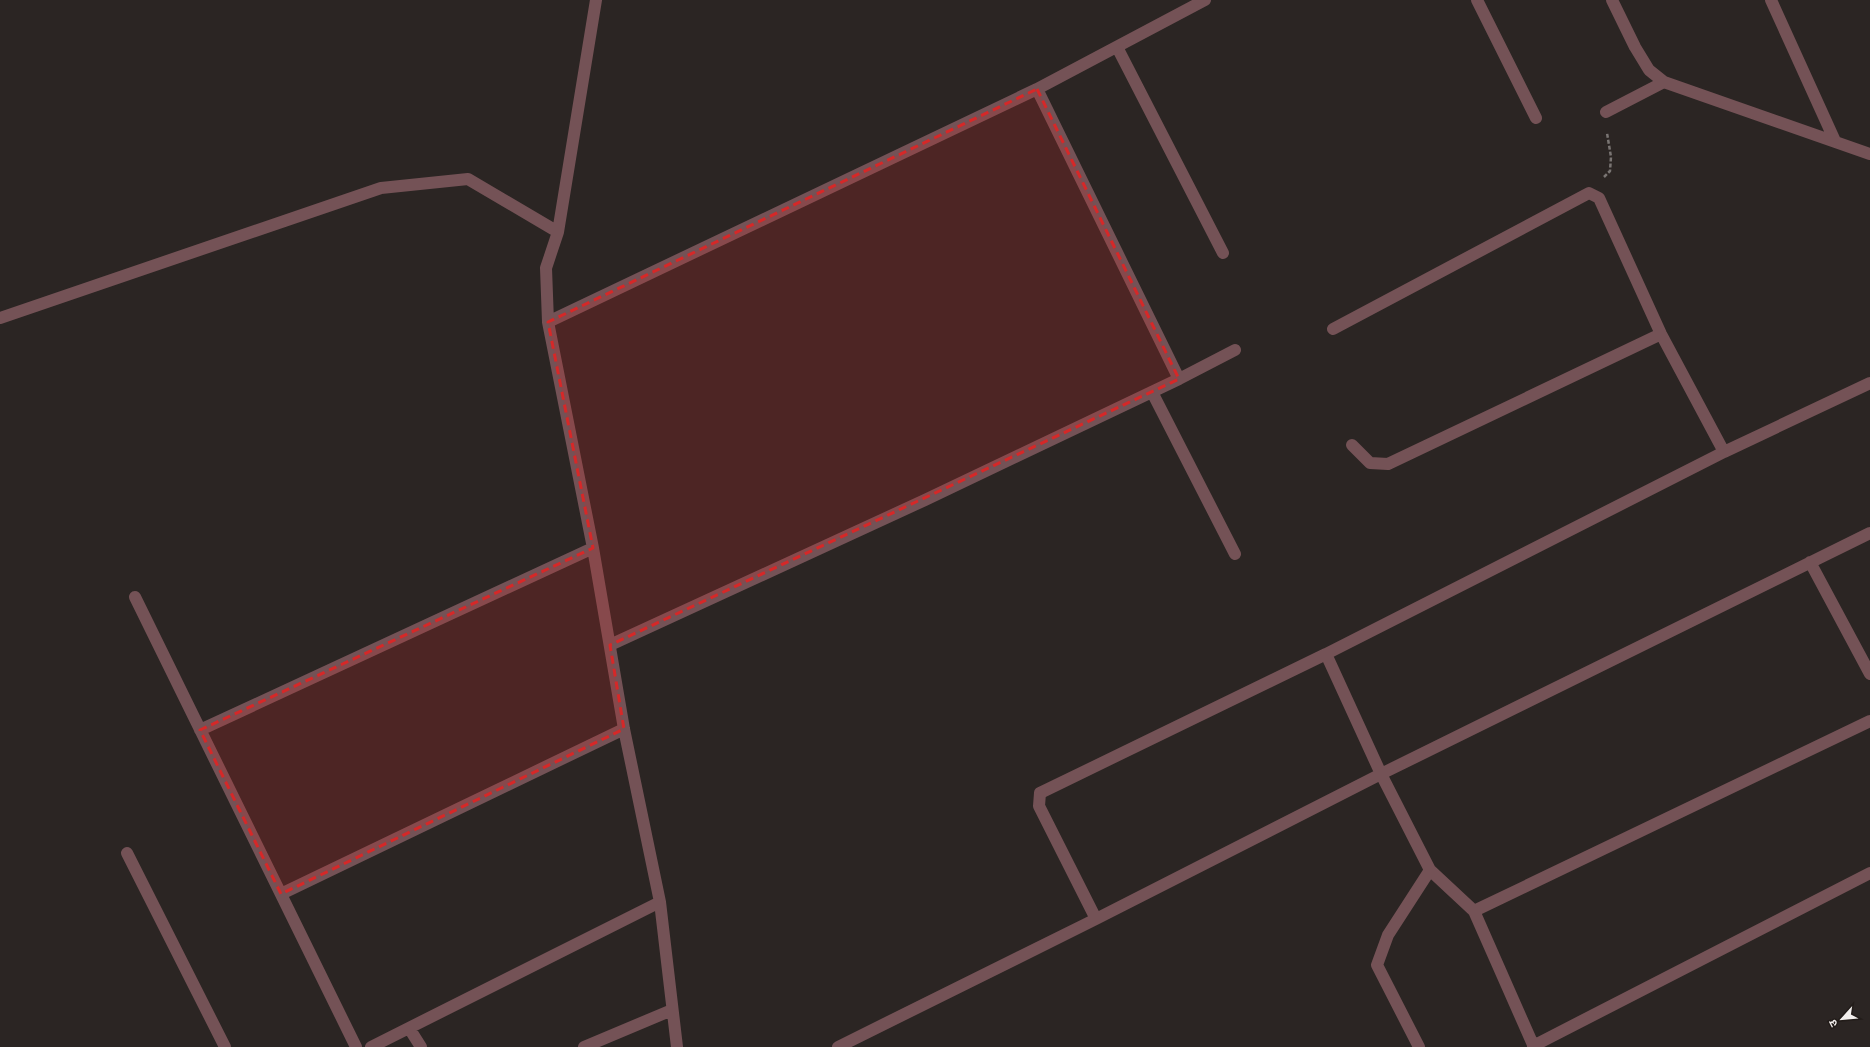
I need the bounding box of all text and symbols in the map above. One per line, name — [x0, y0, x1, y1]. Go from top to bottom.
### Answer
north arrow — [1822, 999, 1862, 1039]
text: उ — [1825, 1017, 1840, 1030]

